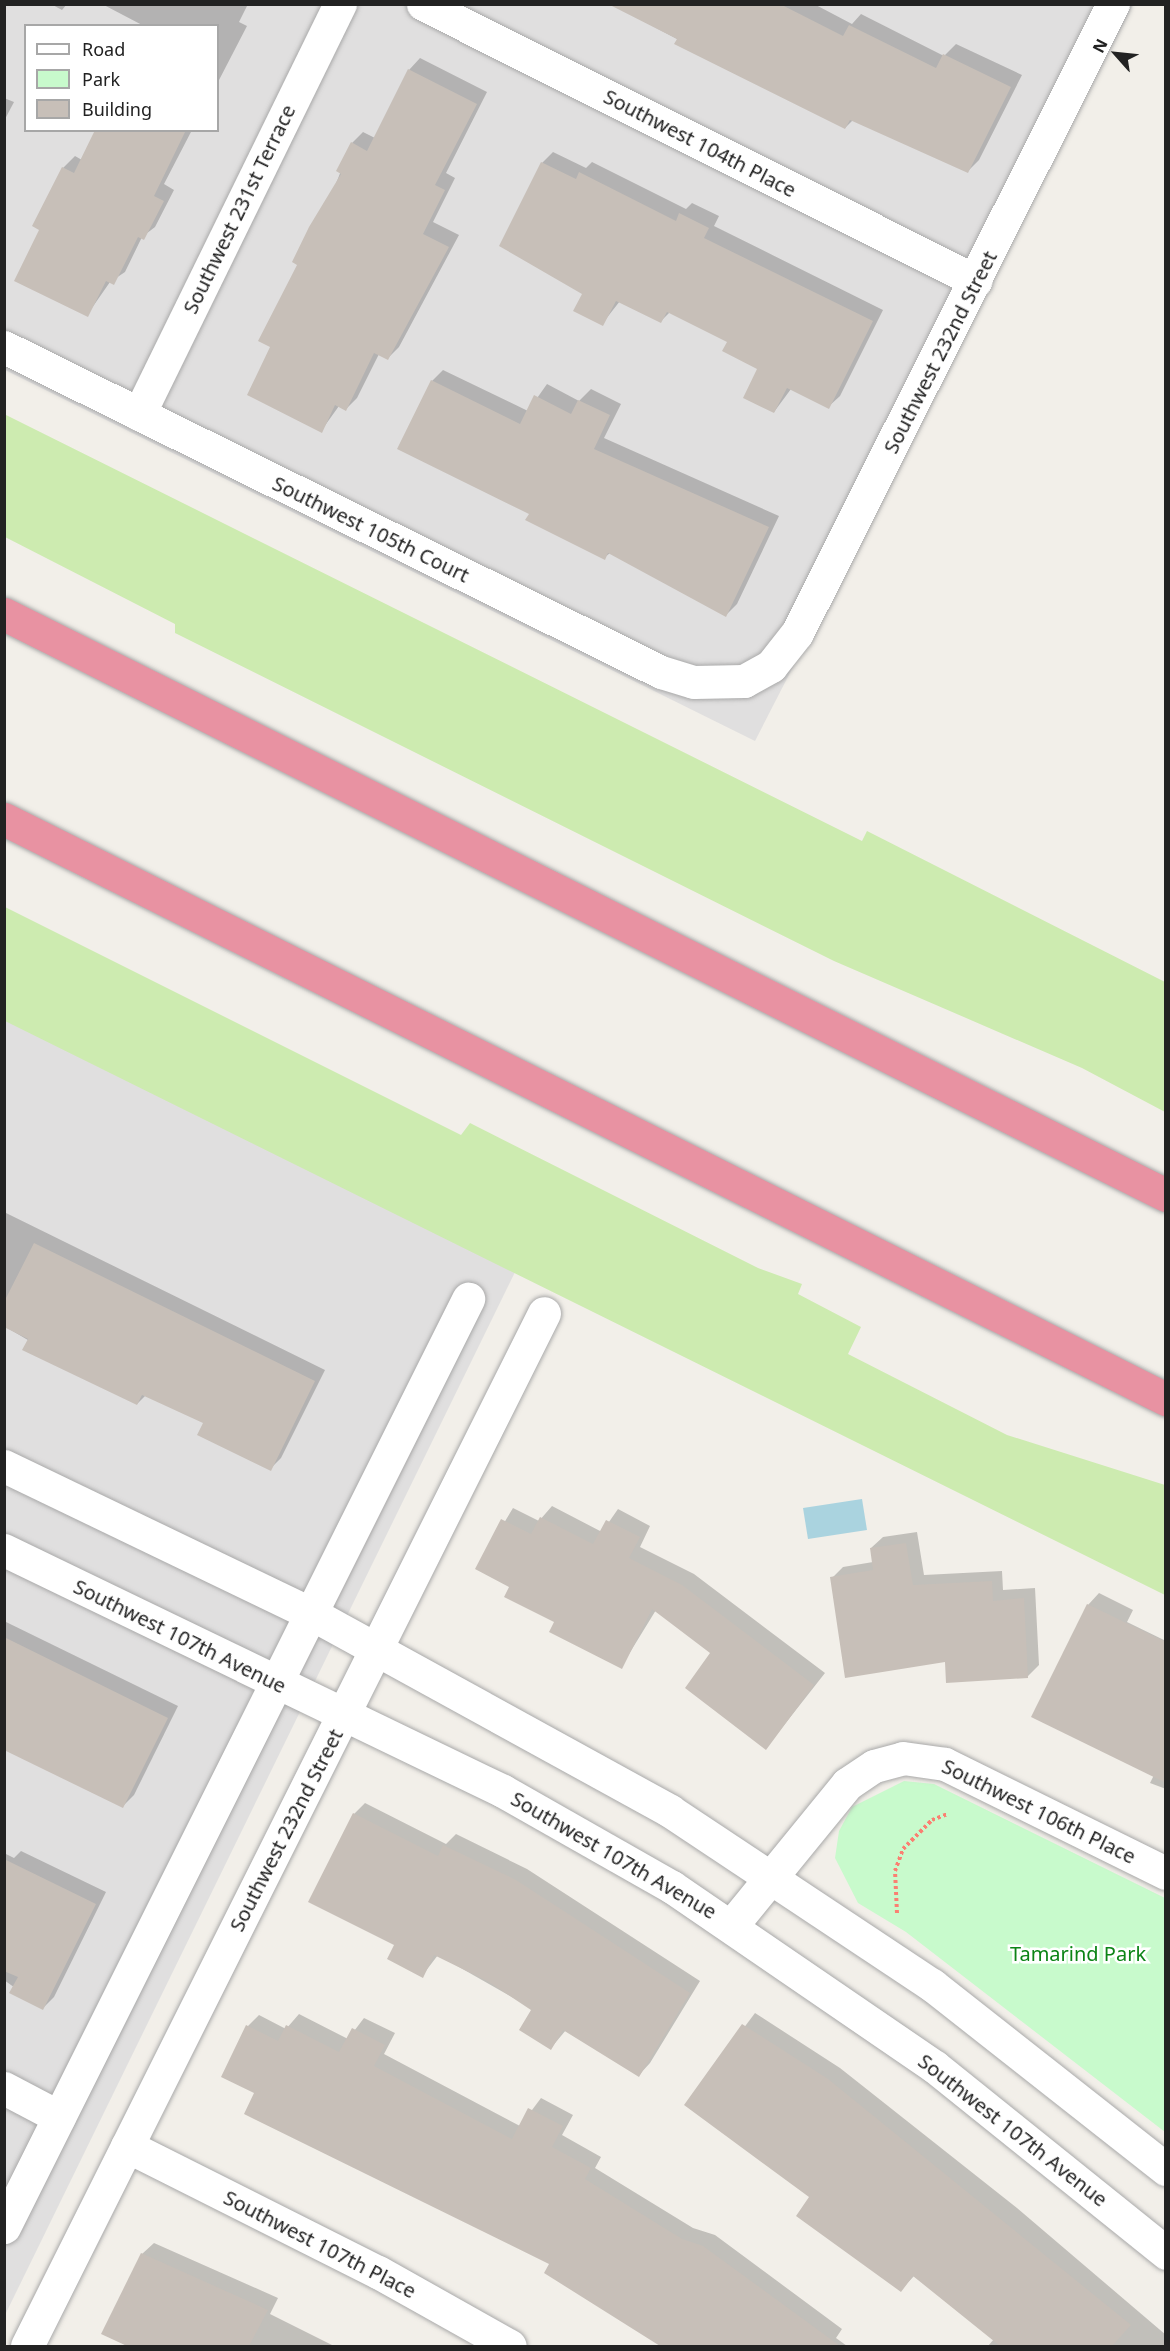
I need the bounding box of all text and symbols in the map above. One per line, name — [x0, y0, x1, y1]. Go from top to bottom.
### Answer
legend — [24, 24, 219, 132]
north arrow — [1086, 24, 1146, 84]
text: N — [1087, 35, 1113, 57]
text: Road — [82, 37, 125, 61]
text: Park — [82, 67, 120, 91]
street label: Southwest 104th Place — [600, 84, 800, 202]
text: Building — [82, 97, 152, 121]
street label: Southwest 231st Terrace — [178, 101, 300, 317]
street label: Southwest 232nd Street — [878, 247, 1002, 457]
street label: Southwest 105th Court — [269, 471, 473, 587]
street label: Southwest 107th Avenue — [70, 1574, 290, 1698]
street label: Southwest 232nd Street — [224, 1725, 348, 1935]
street label: Southwest 106th Place — [938, 1754, 1140, 1868]
street label: Southwest 107th Avenue — [507, 1786, 721, 1924]
park label: Tamarind Park — [1010, 1941, 1146, 1965]
street label: Southwest 107th Avenue — [914, 2049, 1112, 2211]
street label: Southwest 107th Place — [220, 2185, 420, 2303]

